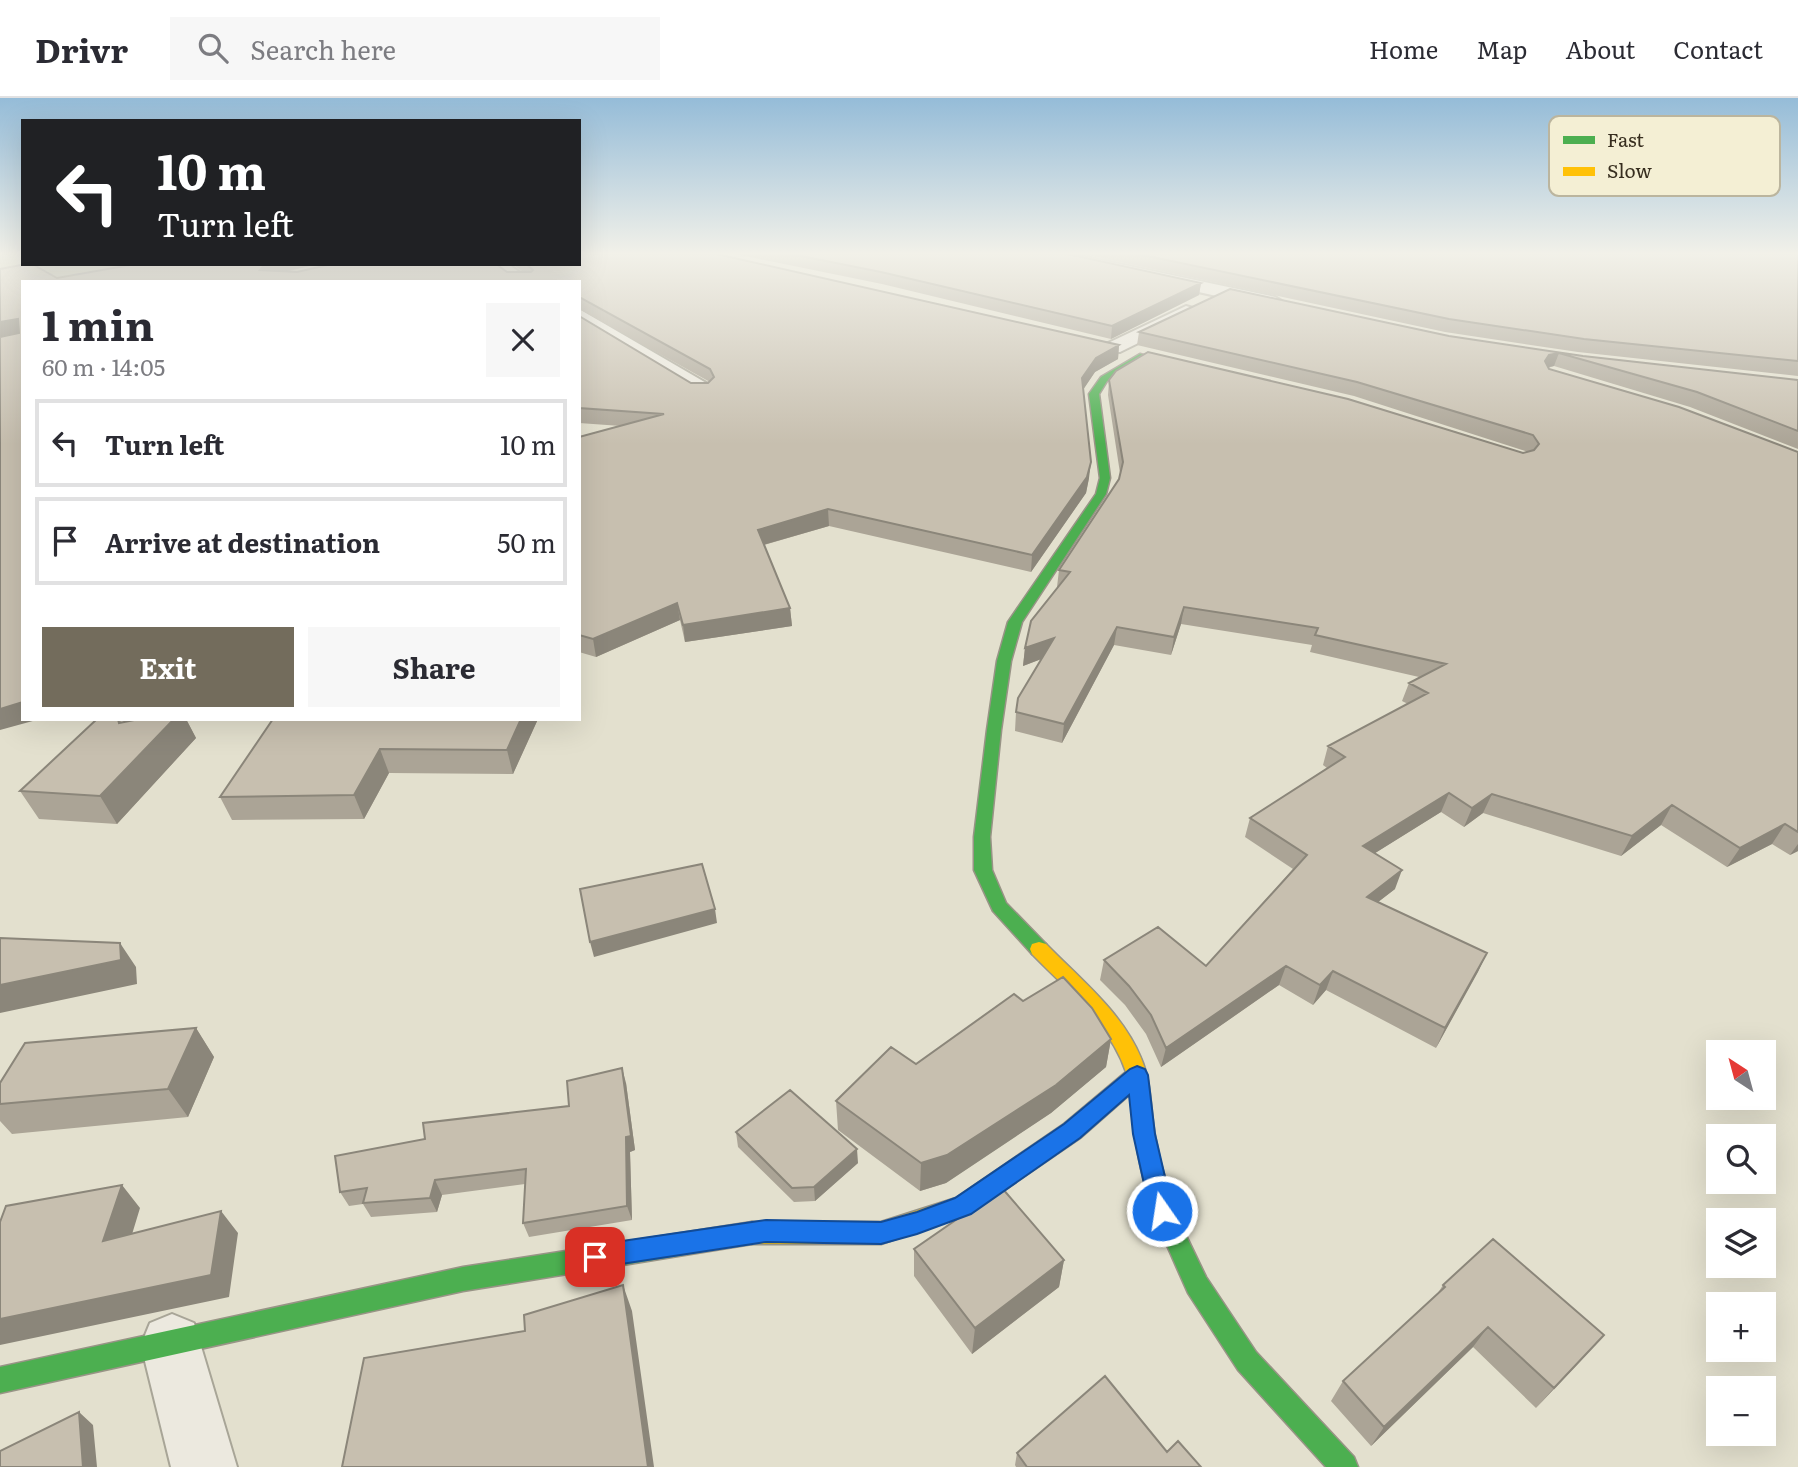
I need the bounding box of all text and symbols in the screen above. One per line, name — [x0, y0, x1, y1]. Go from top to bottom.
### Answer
search box — [170, 17, 660, 80]
text: Drivr — [35, 24, 128, 73]
icon: search — [194, 29, 232, 67]
text: Search here — [250, 29, 396, 68]
text: Home — [1369, 31, 1438, 66]
text: Map — [1476, 31, 1527, 66]
text: About — [1565, 31, 1635, 66]
text: Contact — [1673, 31, 1763, 66]
legend — [1549, 116, 1780, 196]
text: Fast — [1607, 125, 1644, 153]
text: 10 m — [157, 132, 266, 205]
icon: left — [42, 147, 133, 238]
text: Slow — [1607, 156, 1652, 184]
text: Turn left — [157, 199, 294, 247]
text: 1 min — [42, 292, 154, 354]
button: close — [486, 303, 560, 377]
text: 60 m · 14:05 — [42, 349, 165, 383]
icon: left — [46, 424, 84, 462]
text: Turn left — [105, 424, 224, 463]
text: 10 m — [500, 424, 556, 463]
icon: arrive — [46, 522, 84, 560]
text: Arrive at destination — [105, 522, 380, 561]
text: 50 m — [497, 522, 556, 561]
button: Exit — [42, 627, 294, 707]
button: Share — [308, 627, 560, 707]
north arrow — [1706, 1040, 1776, 1110]
map controls — [1706, 1040, 1776, 1446]
button: search — [1706, 1124, 1776, 1194]
position arrow — [1125, 1174, 1199, 1248]
button: layers — [1706, 1208, 1776, 1278]
pin — [565, 1227, 625, 1287]
icon: arrive — [576, 1238, 614, 1276]
button: + — [1706, 1292, 1776, 1362]
button: − — [1706, 1376, 1776, 1446]

